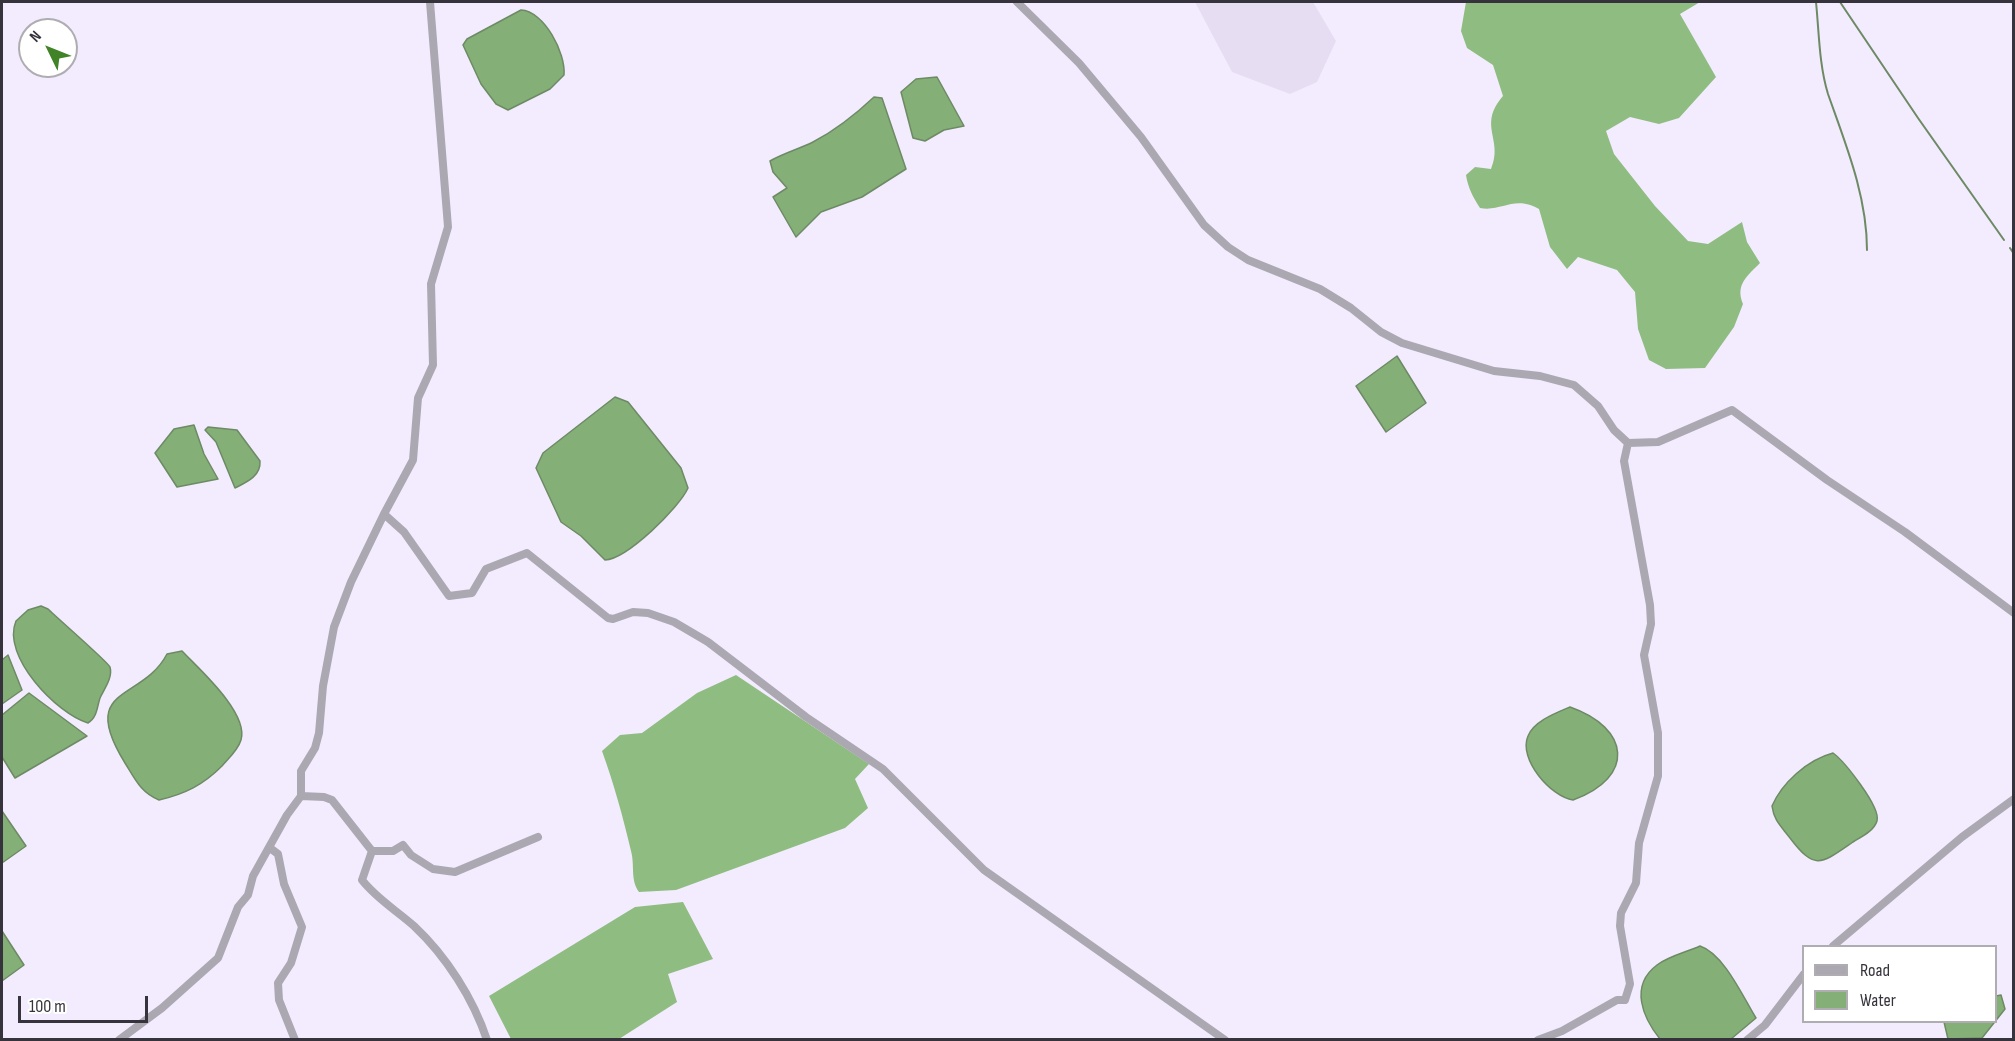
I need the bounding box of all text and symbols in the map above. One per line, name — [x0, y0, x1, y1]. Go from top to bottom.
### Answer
north arrow — [18, 18, 78, 78]
text: N — [26, 27, 46, 46]
legend — [1802, 945, 1997, 1023]
text: Road — [1860, 960, 1890, 981]
scale bar — [21, 984, 152, 1022]
text: Water — [1860, 990, 1896, 1011]
text: 100 m — [29, 996, 66, 1017]

